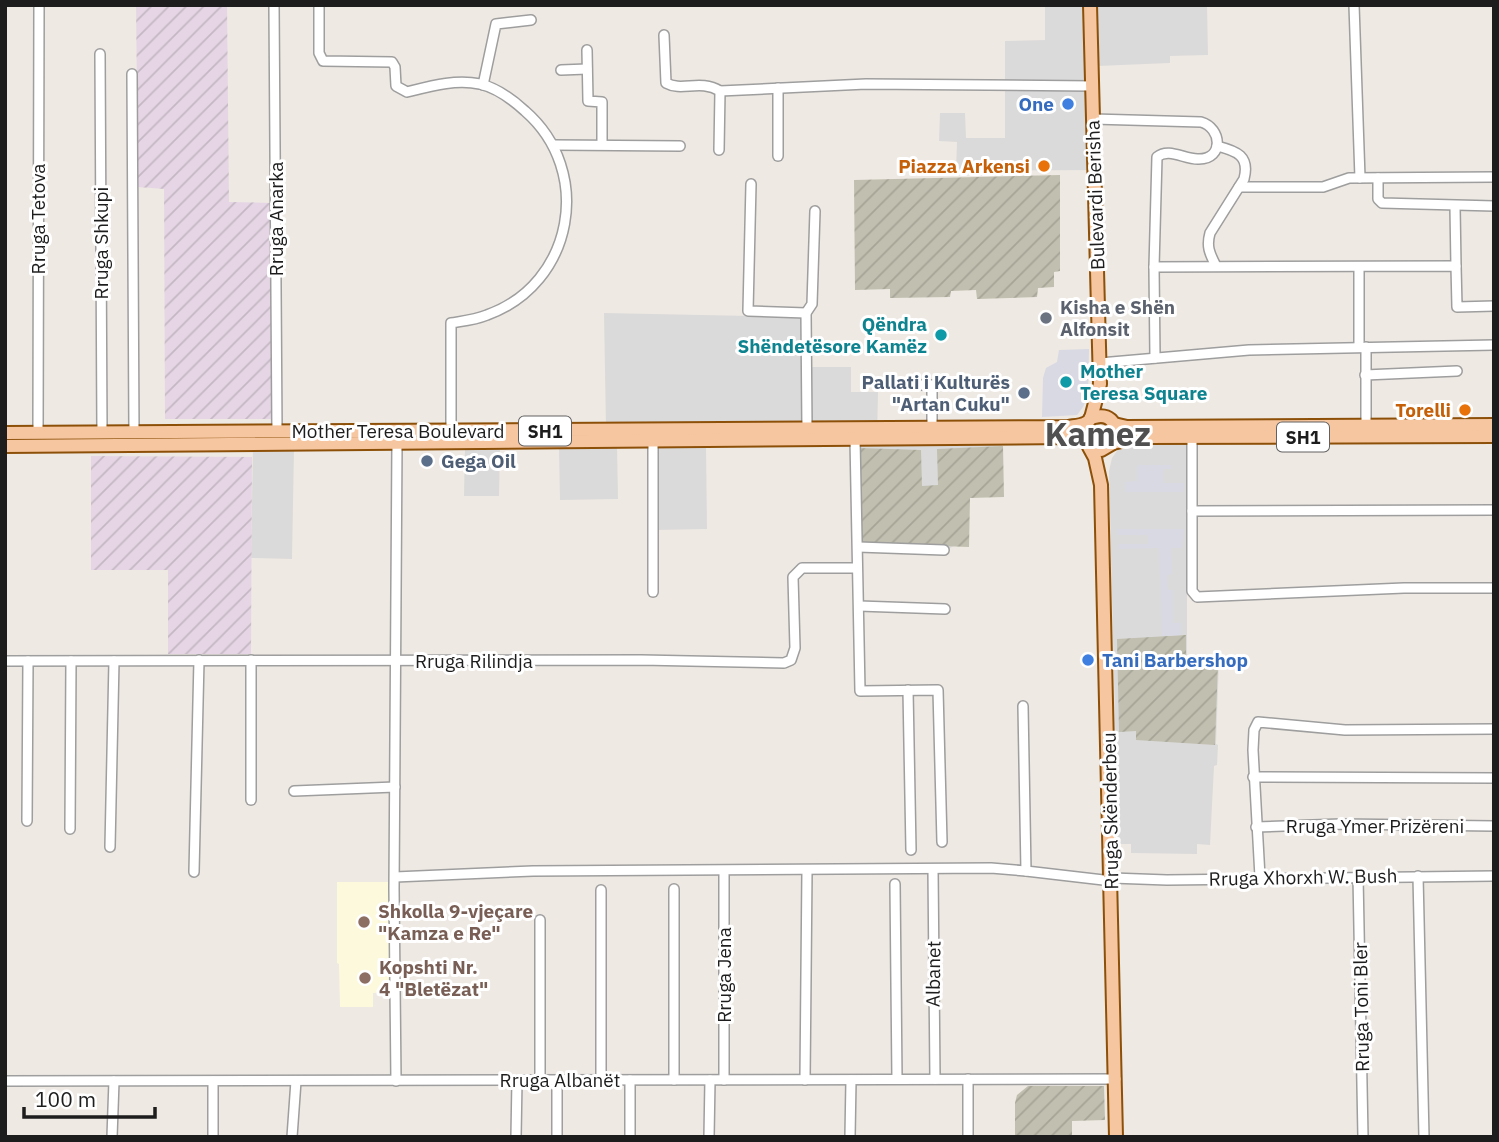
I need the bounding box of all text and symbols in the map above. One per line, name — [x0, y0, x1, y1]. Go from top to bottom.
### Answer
place label: One — [1018, 92, 1054, 116]
marker: One — [1060, 96, 1076, 112]
street label: Bulevardi Berisha — [1080, 120, 1110, 270]
place label: Piazza Arkensi — [898, 154, 1030, 178]
marker: Piazza Arkensi — [1036, 158, 1052, 174]
street label: Rruga Anarka — [264, 162, 288, 276]
street label: Rruga Tetova — [26, 164, 50, 275]
street label: Rruga Shkupi — [89, 187, 113, 299]
place label: Kisha e Shën Alfonsit — [1060, 295, 1175, 341]
marker: Kisha e Shën Alfonsit — [1038, 310, 1054, 326]
place label: Qëndra Shëndetësore Kamëz — [737, 312, 927, 358]
marker: Qëndra Shëndetësore Kamëz — [933, 327, 949, 343]
place label: Mother Teresa Square — [1080, 359, 1207, 405]
place label: Pallati i Kulturës "Artan Cuku" — [862, 370, 1010, 416]
marker: Mother Teresa Square — [1058, 374, 1074, 390]
marker: Pallati i Kulturës "Artan Cuku" — [1016, 385, 1032, 401]
place label: Torelli — [1395, 398, 1451, 422]
marker: Torelli — [1457, 402, 1473, 418]
district label: Kamez — [1045, 412, 1151, 455]
road number: SH1 — [519, 416, 571, 446]
street label: Mother Teresa Boulevard — [291, 419, 505, 443]
road number: SH1 — [1277, 422, 1329, 452]
place label: Gega Oil — [441, 449, 516, 473]
marker: Gega Oil — [419, 453, 435, 469]
place label: Tani Barbershop — [1102, 648, 1248, 672]
street label: Rruga Rilindja — [415, 649, 533, 673]
marker: Tani Barbershop — [1080, 652, 1096, 668]
street label: Rruga Skënderbeu — [1097, 732, 1123, 890]
street label: Rruga Ymer Prizëreni — [1286, 814, 1464, 838]
street label: Rruga Xhorxh W. Bush — [1208, 863, 1398, 891]
place label: Shkolla 9-vjeçare "Kamza e Re" — [378, 899, 533, 945]
marker: Shkolla 9-vjeçare "Kamza e Re" — [356, 914, 372, 930]
street label: Rruga Jena — [712, 927, 736, 1023]
street label: Albanet — [920, 941, 946, 1007]
street label: Rruga Toni Bler — [1348, 942, 1374, 1072]
place label: Kopshti Nr. 4 "Bletëzat" — [379, 955, 488, 1001]
marker: Kopshti Nr. 4 "Bletëzat" — [357, 970, 373, 986]
street label: Rruga Albanët — [500, 1068, 620, 1092]
scale bar — [24, 1076, 156, 1120]
text: 100 m — [35, 1085, 96, 1113]

